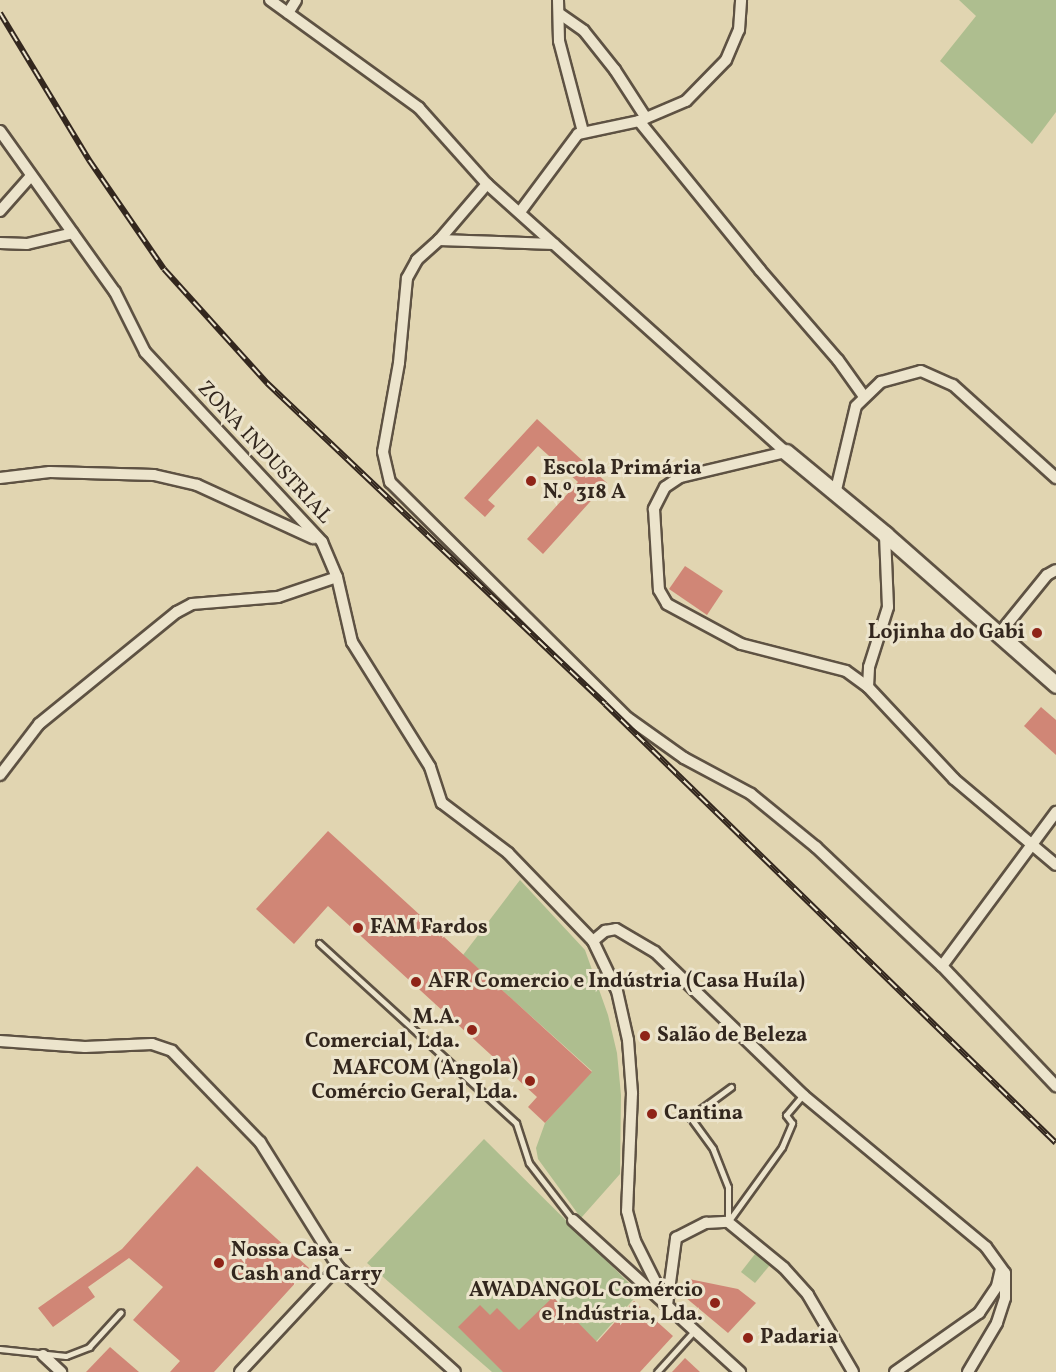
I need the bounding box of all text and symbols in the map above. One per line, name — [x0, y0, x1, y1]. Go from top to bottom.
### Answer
street label: ZONA INDUSTRIAL — [191, 376, 337, 530]
place label: Escola Primária N.º 318 A — [543, 456, 702, 506]
marker: Escola Primária N.º 318 A — [524, 474, 538, 488]
place label: Lojinha do Gabi — [868, 620, 1025, 646]
marker: Lojinha do Gabi — [1030, 626, 1044, 640]
place label: FAM Fardos — [370, 915, 488, 941]
marker: FAM Fardos — [351, 921, 365, 935]
place label: AFR Comercio e Indústria (Casa Huíla) — [428, 969, 805, 995]
marker: AFR Comercio e Indústria (Casa Huíla) — [409, 975, 423, 989]
place label: M.A. Comercial, Lda. — [305, 1005, 460, 1055]
marker: M.A. Comercial, Lda. — [465, 1023, 479, 1037]
place label: Salão de Beleza — [657, 1023, 808, 1049]
marker: Salão de Beleza — [638, 1029, 652, 1043]
place label: MAFCOM (Angola) Comércio Geral, Lda. — [311, 1056, 518, 1106]
marker: MAFCOM (Angola) Comércio Geral, Lda. — [523, 1074, 537, 1088]
place label: Cantina — [664, 1101, 743, 1127]
marker: Cantina — [645, 1107, 659, 1121]
place label: Nossa Casa - Cash and Carry — [231, 1238, 382, 1288]
marker: Nossa Casa - Cash and Carry — [212, 1256, 226, 1270]
place label: AWADANGOL Comércio e Indústria, Lda. — [469, 1278, 703, 1328]
marker: AWADANGOL Comércio e Indústria, Lda. — [708, 1296, 722, 1310]
place label: Padaria — [760, 1325, 838, 1351]
marker: Padaria — [741, 1331, 755, 1345]

